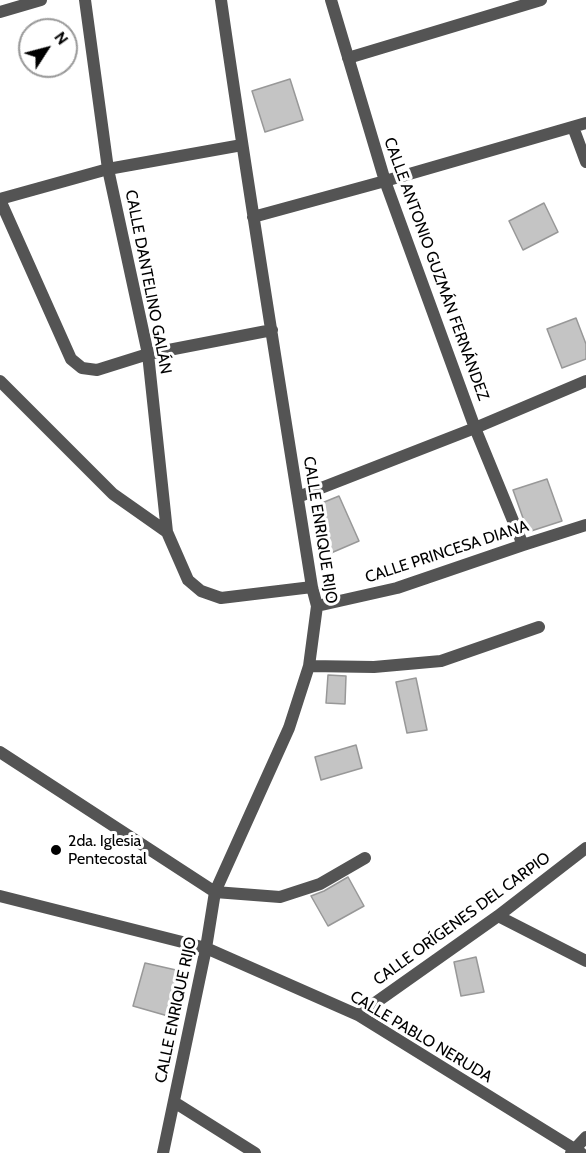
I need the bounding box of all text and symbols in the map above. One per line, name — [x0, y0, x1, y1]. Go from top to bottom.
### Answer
north arrow — [18, 18, 78, 78]
text: N — [50, 28, 72, 48]
street label: CALLE ANTONIO GUZMÁN FERNÁNDEZ — [379, 135, 493, 403]
street label: CALLE DANTELINO GALÁN — [121, 188, 175, 376]
street label: CALLE ENRIQUE RIJO — [299, 455, 341, 605]
street label: CALLE PRINCESA DIANA — [363, 517, 531, 587]
place label: 2da. Iglesia Pentecostal — [68, 831, 147, 869]
marker: 2da. Iglesia Pentecostal — [49, 843, 63, 857]
street label: CALLE ORÍGENES DEL CARPIO — [370, 848, 554, 990]
street label: CALLE ENRIQUE RIJO — [151, 935, 201, 1085]
street label: CALLE PABLO NERUDA — [346, 987, 496, 1087]

